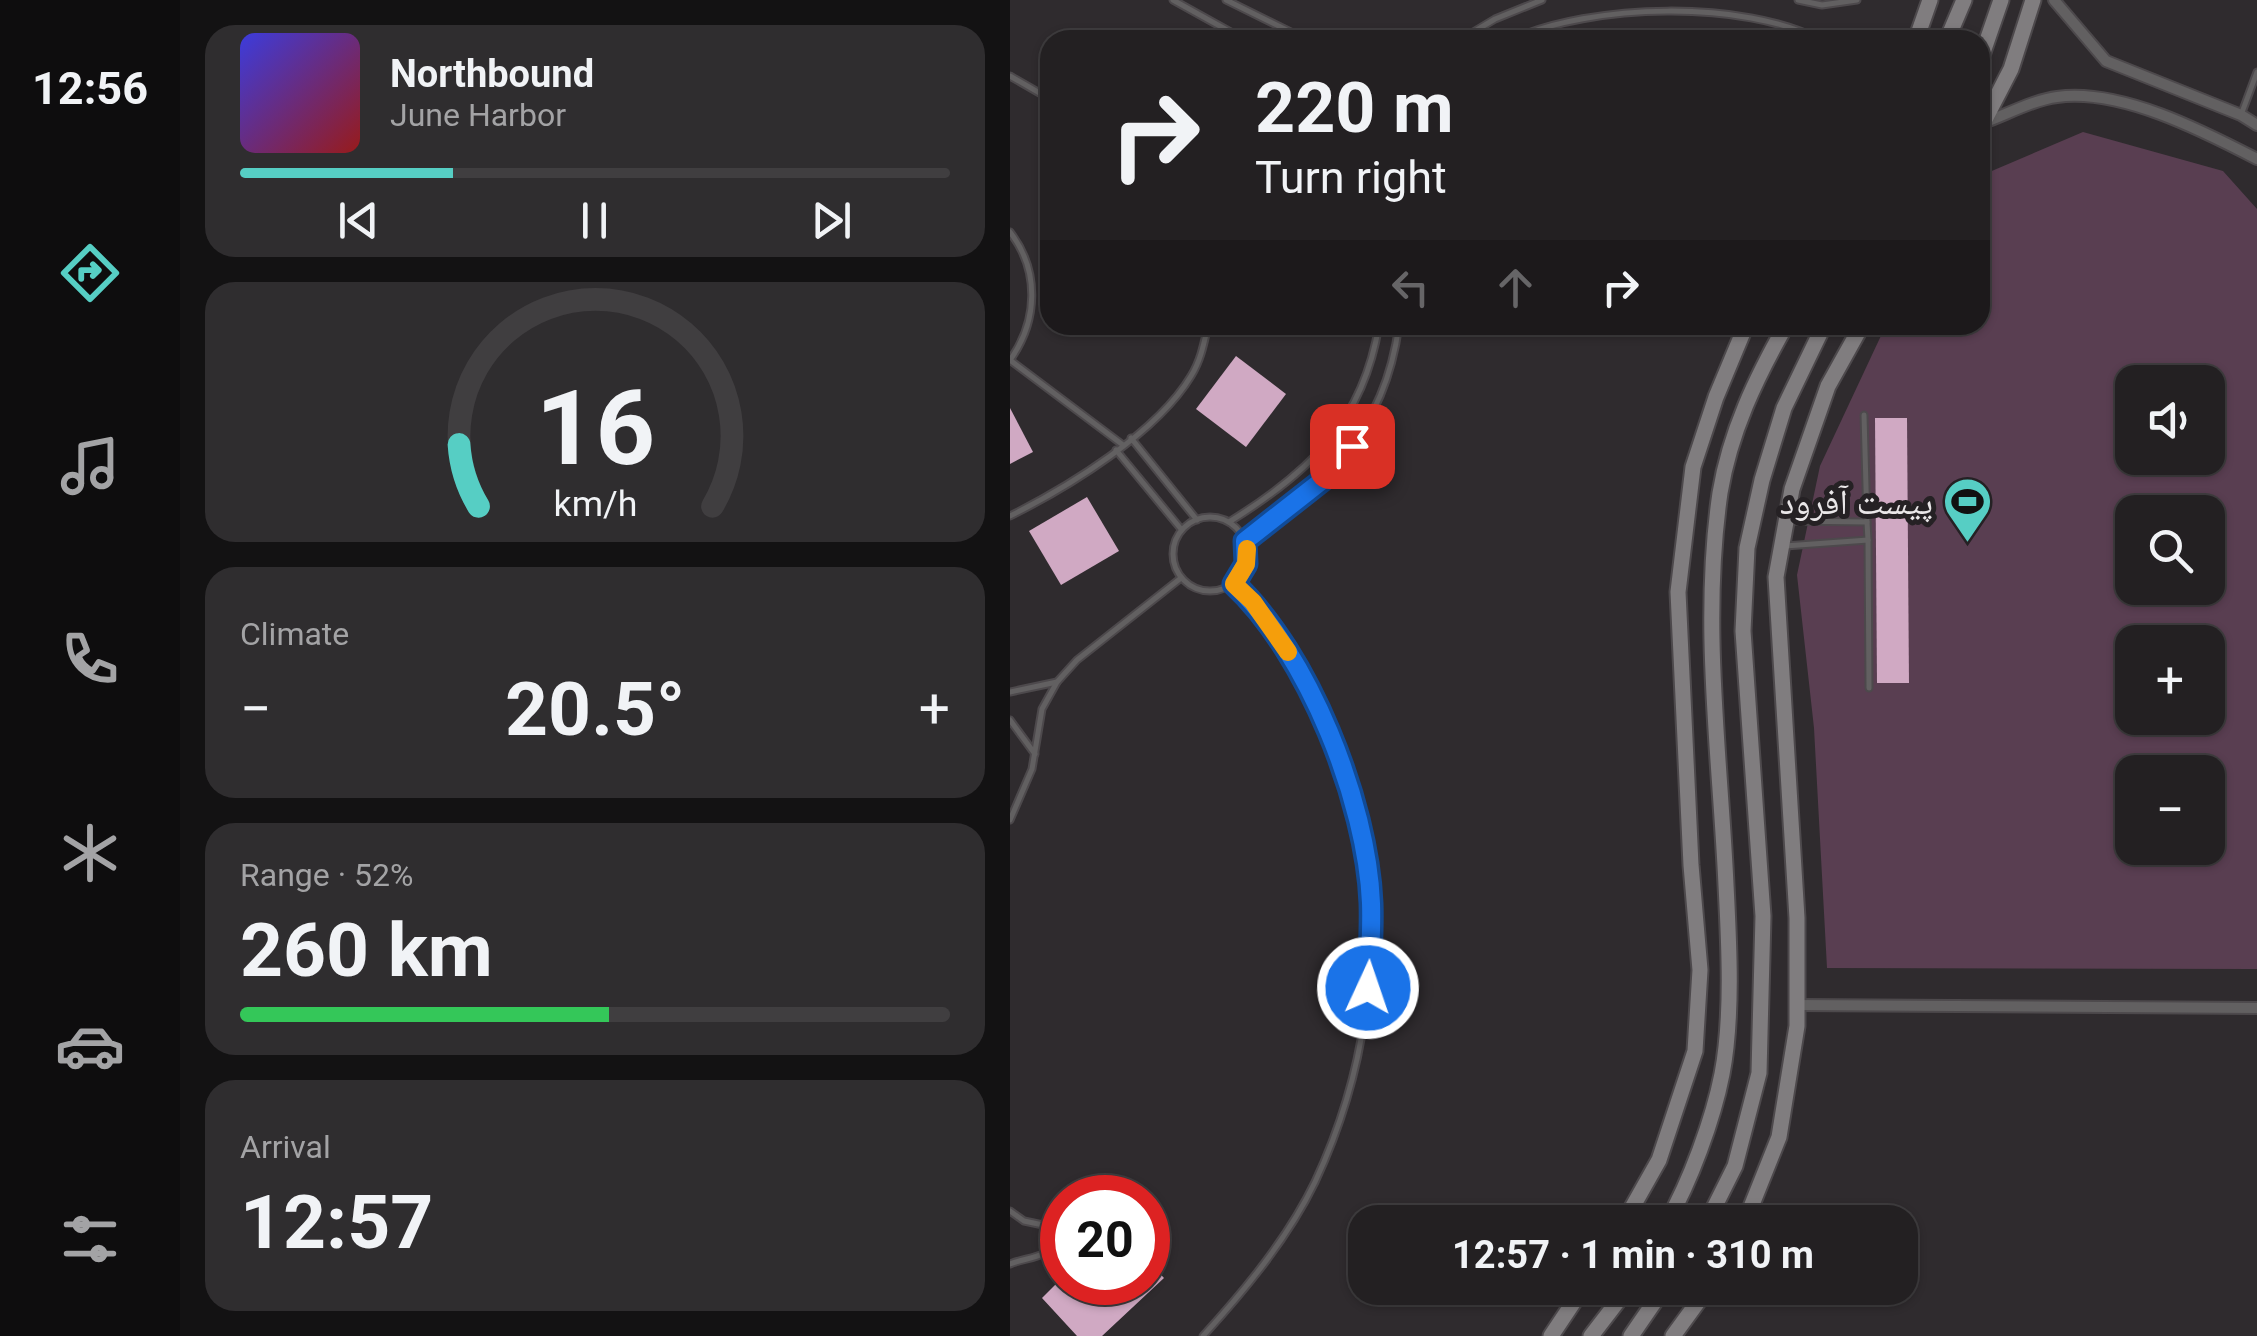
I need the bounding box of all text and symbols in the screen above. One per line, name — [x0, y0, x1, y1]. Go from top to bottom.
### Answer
text: Northbound — [390, 52, 594, 96]
text: 12:56 — [32, 62, 148, 115]
text: 220 m — [1255, 67, 1454, 149]
icon: right — [1090, 70, 1220, 200]
text: June Harbor — [390, 96, 566, 134]
text: Turn right — [1255, 151, 1447, 204]
icon: previous — [331, 193, 386, 248]
icon: pause — [567, 193, 622, 248]
icon: next — [804, 193, 859, 248]
icon: directions — [55, 238, 125, 308]
icon: left — [1383, 260, 1438, 315]
icon: ahead — [1488, 260, 1543, 315]
icon: right — [1593, 260, 1648, 315]
map controls — [2115, 365, 2225, 865]
button: sound — [2115, 365, 2225, 475]
text: 16 — [535, 368, 655, 489]
pin — [1310, 404, 1395, 489]
icon: arrive — [1325, 419, 1380, 474]
icon: music — [55, 431, 125, 501]
sports icon: پیست آفرود — [1942, 476, 1994, 544]
place label: پیست آفرود — [1780, 482, 1933, 523]
text: km/h — [553, 483, 637, 525]
button: search — [2115, 495, 2225, 605]
text: Climate — [240, 615, 349, 653]
icon: phone — [55, 624, 125, 694]
button: + — [2115, 625, 2225, 735]
text: 20.5° — [505, 665, 685, 753]
text: − — [240, 677, 271, 741]
text: + — [919, 677, 950, 741]
button: − — [2115, 755, 2225, 865]
icon: climate — [55, 818, 125, 888]
text: Range · 52% — [240, 856, 413, 894]
text: 260 km — [240, 906, 493, 994]
position arrow — [1316, 936, 1420, 1040]
icon: car — [55, 1011, 125, 1081]
text: Arrival — [240, 1128, 331, 1166]
speed limit sign: 20 — [1040, 1175, 1170, 1305]
text: 12:57 — [240, 1178, 433, 1266]
icon: filters — [55, 1204, 125, 1274]
text: 12:57 · 1 min · 310 m — [1452, 1233, 1814, 1277]

